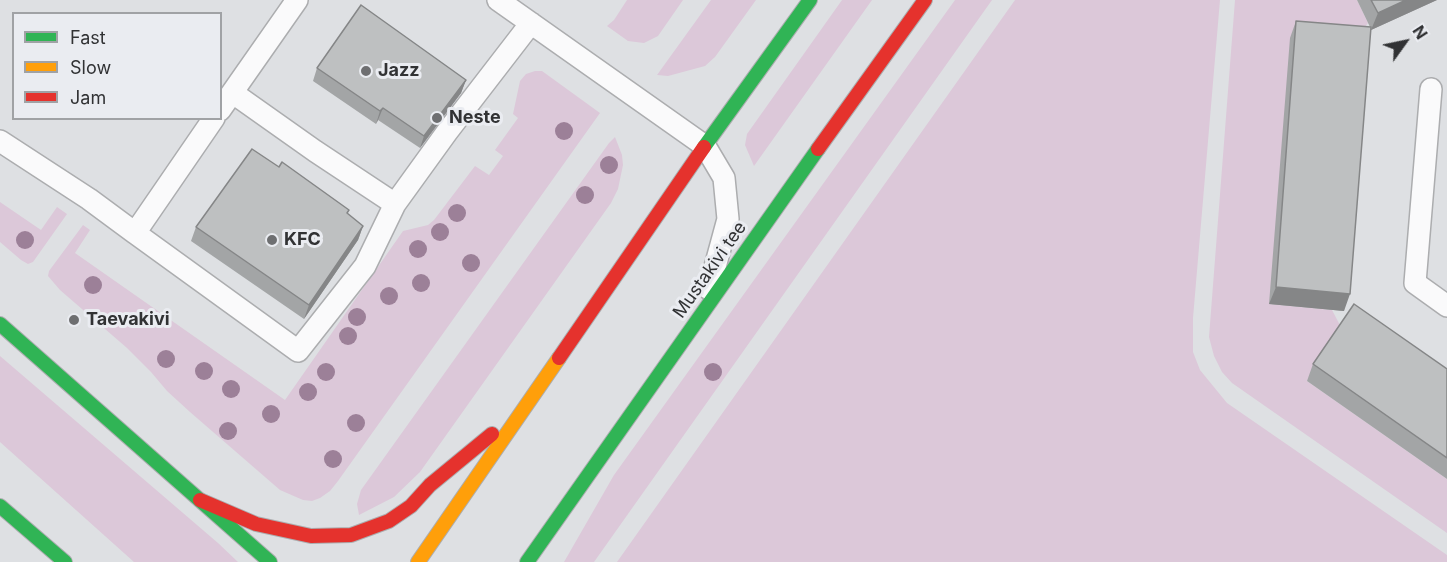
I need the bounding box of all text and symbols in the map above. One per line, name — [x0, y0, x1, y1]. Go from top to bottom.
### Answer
legend — [12, 12, 222, 120]
north arrow — [1375, 12, 1435, 72]
text: N — [1408, 22, 1432, 43]
text: Fast — [70, 27, 106, 48]
text: Slow — [70, 57, 111, 78]
place label: Jazz — [378, 60, 420, 82]
marker: Jazz — [359, 64, 373, 78]
text: Jam — [70, 87, 106, 108]
place label: Neste — [449, 107, 501, 129]
marker: Neste — [430, 111, 444, 125]
street label: Mustakivi tee — [669, 218, 751, 322]
place label: KFC — [284, 229, 321, 251]
marker: KFC — [265, 233, 279, 247]
place label: Taevakivi — [86, 309, 170, 331]
marker: Taevakivi — [67, 313, 81, 327]

